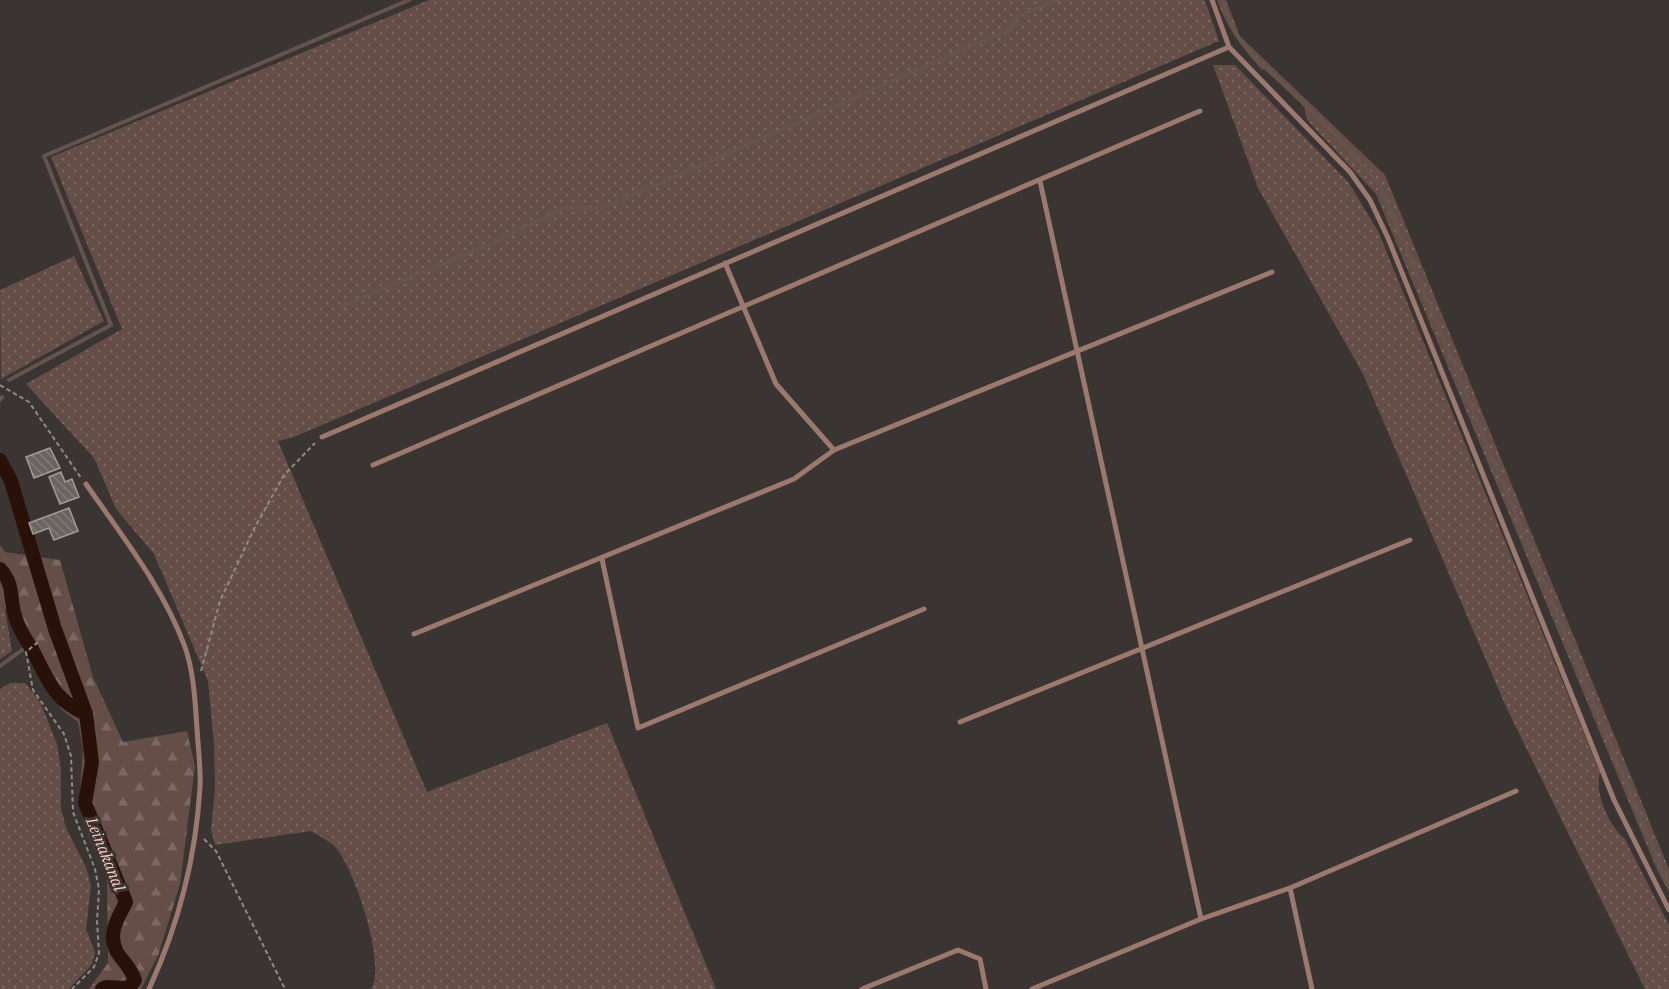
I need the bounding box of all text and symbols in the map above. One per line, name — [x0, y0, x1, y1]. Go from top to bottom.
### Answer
water label: Leinakanal — [82, 813, 130, 894]

